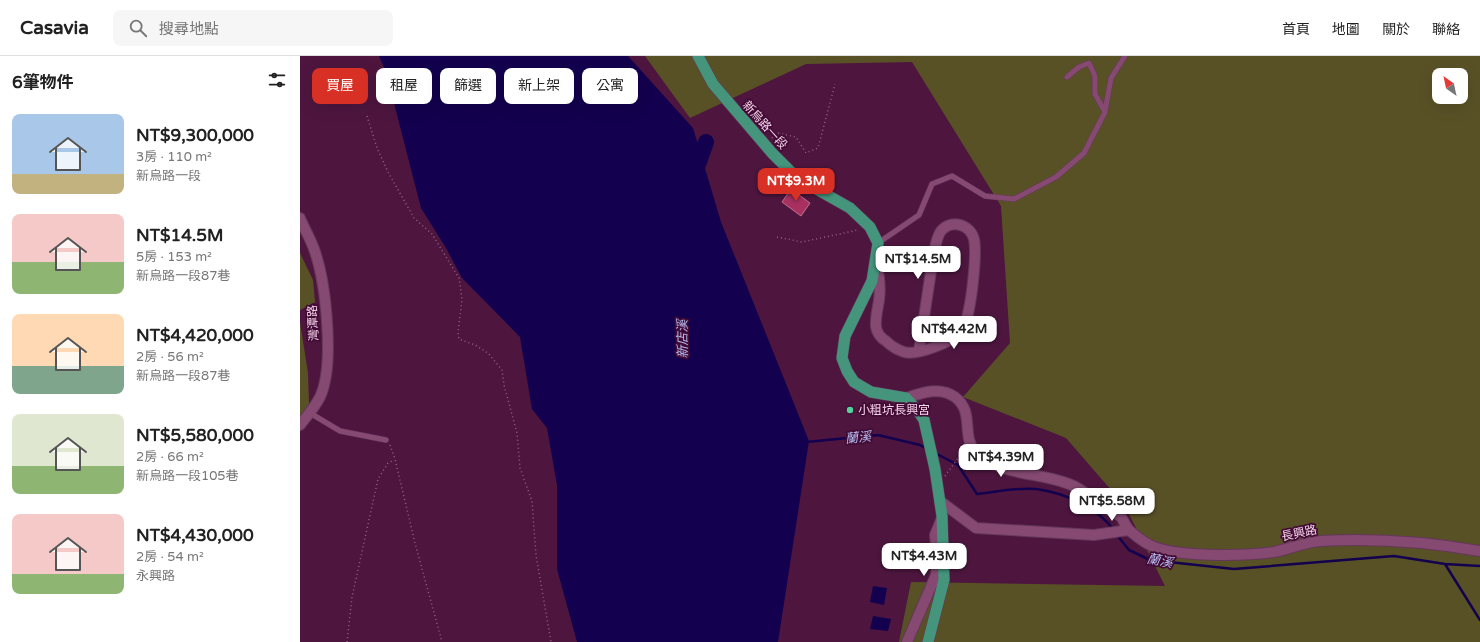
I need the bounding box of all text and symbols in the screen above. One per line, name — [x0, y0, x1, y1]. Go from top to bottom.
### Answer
search box — [113, 10, 393, 46]
text: Casavia — [20, 17, 89, 39]
icon: search — [127, 17, 149, 39]
text: 搜尋地點 — [159, 20, 219, 38]
text: 首頁 — [1282, 21, 1310, 38]
text: 地圖 — [1332, 21, 1360, 38]
text: 關於 — [1382, 21, 1410, 38]
text: 聯絡 — [1432, 21, 1460, 38]
chip: 買屋 — [312, 68, 368, 104]
chip: 租屋 — [376, 68, 432, 104]
chip: 篩選 — [440, 68, 496, 104]
chip: 新上架 — [504, 68, 574, 104]
chip: 公寓 — [582, 68, 638, 104]
north arrow — [1432, 68, 1468, 104]
map controls — [1432, 68, 1468, 104]
icon: filters — [266, 69, 288, 91]
text: 6筆物件 — [12, 72, 74, 93]
street label: 新烏路一段 — [740, 98, 790, 152]
text: NT$9,300,000 — [136, 125, 254, 146]
icon: home — [44, 130, 92, 178]
text: 3房 · 110 m² — [136, 149, 212, 165]
text: 新烏路一段 — [136, 168, 201, 184]
pin: NT$9.3M — [759, 168, 833, 202]
text: NT$9.3M — [767, 173, 825, 189]
text: NT$14.5M — [136, 225, 223, 246]
icon: home — [44, 230, 92, 278]
pin: NT$14.5M — [877, 246, 959, 280]
text: 5房 · 153 m² — [136, 249, 212, 265]
text: NT$14.5M — [885, 251, 951, 267]
text: 新烏路一段87巷 — [136, 268, 230, 284]
street label: 灣潭路 — [305, 305, 321, 341]
pin: NT$4.42M — [913, 316, 995, 350]
water label: 新店溪 — [675, 317, 691, 359]
text: NT$4.42M — [921, 321, 987, 337]
text: NT$4,420,000 — [136, 325, 254, 346]
icon: home — [44, 330, 92, 378]
text: 2房 · 56 m² — [136, 349, 204, 365]
text: 新烏路一段87巷 — [136, 368, 230, 384]
place label: 小粗坑長興宮 — [858, 403, 930, 417]
marker: 小粗坑長興宮 — [845, 405, 855, 415]
text: NT$5,580,000 — [136, 425, 254, 446]
water label: 蘭溪 — [844, 428, 874, 447]
icon: home — [44, 430, 92, 478]
pin: NT$4.39M — [960, 444, 1042, 478]
text: 2房 · 66 m² — [136, 449, 204, 465]
text: NT$4.39M — [968, 449, 1034, 465]
text: 新烏路一段105巷 — [136, 468, 239, 484]
pin: NT$5.58M — [1071, 488, 1153, 522]
text: NT$5.58M — [1079, 493, 1145, 509]
street label: 長興路 — [1280, 522, 1318, 544]
text: NT$4,430,000 — [136, 525, 254, 546]
icon: home — [44, 530, 92, 578]
pin: NT$4.43M — [883, 543, 965, 577]
text: NT$4.43M — [891, 548, 957, 564]
text: 2房 · 54 m² — [136, 549, 204, 565]
water label: 蘭溪 — [1146, 551, 1176, 572]
text: 永興路 — [136, 568, 175, 584]

